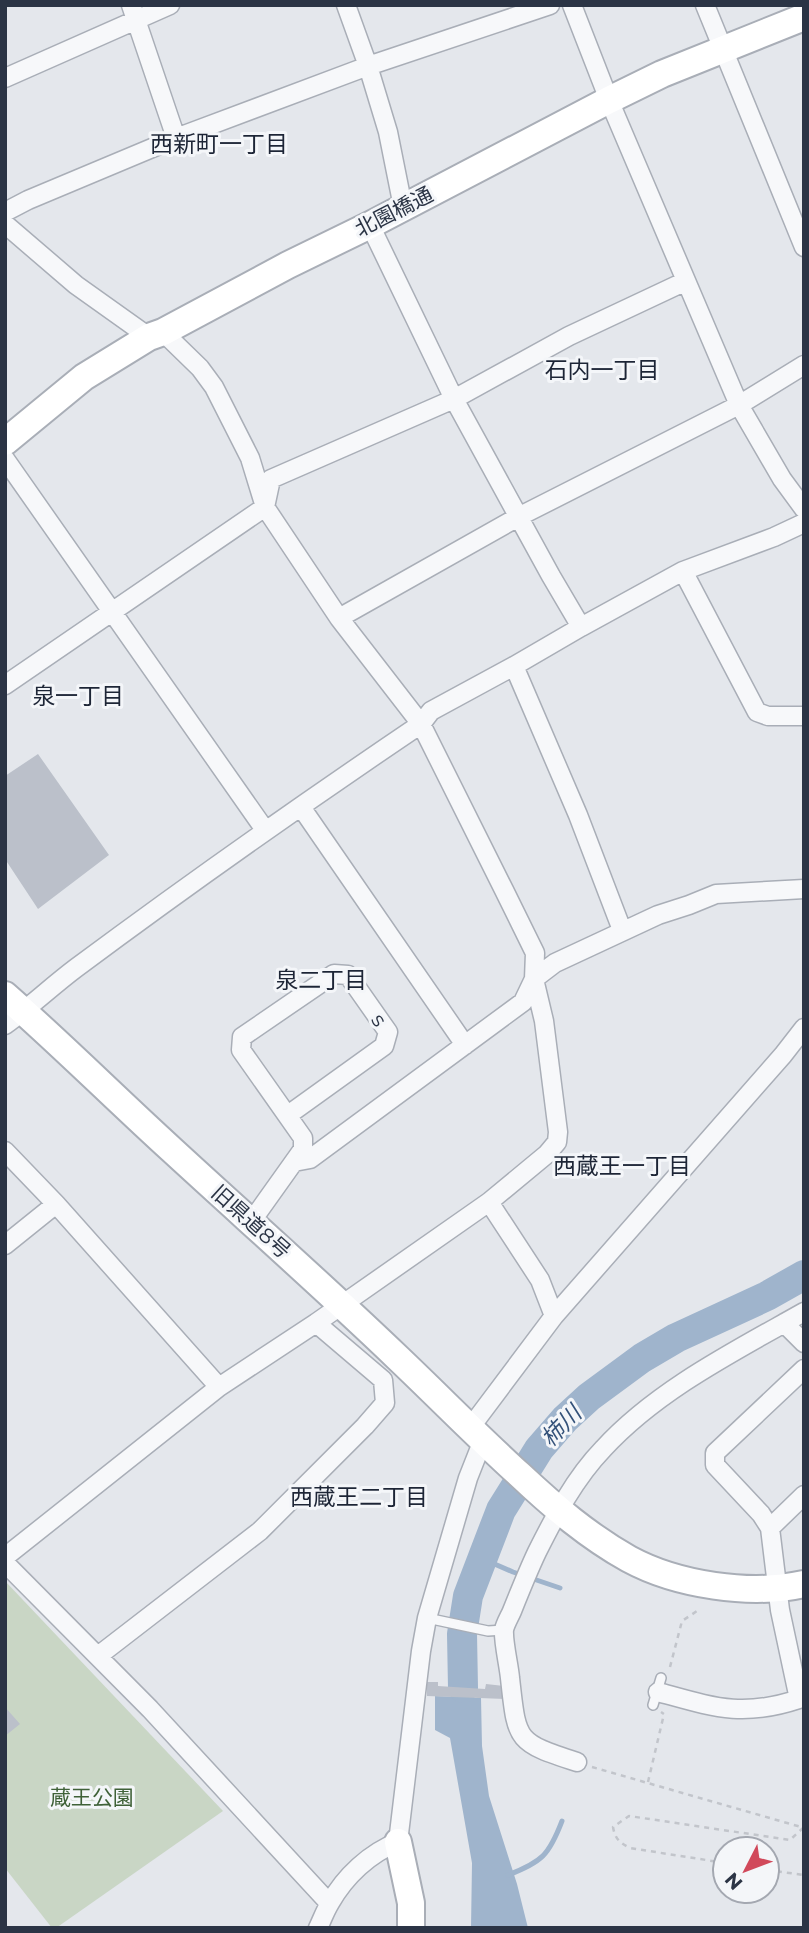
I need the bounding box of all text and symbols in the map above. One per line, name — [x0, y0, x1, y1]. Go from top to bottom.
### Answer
district label: 西新町一丁目 — [150, 130, 288, 158]
street label: 北園橋通 — [351, 181, 437, 242]
district label: 石内一丁目 — [545, 356, 660, 384]
district label: 泉一丁目 — [32, 682, 124, 710]
district label: 泉二丁目 — [275, 966, 367, 994]
street label: s — [366, 1008, 393, 1031]
district label: 西蔵王一丁目 — [553, 1152, 691, 1180]
street label: 旧県道8号 — [207, 1180, 296, 1264]
water label: 柿川 — [535, 1398, 589, 1452]
district label: 西蔵王二丁目 — [290, 1483, 428, 1511]
park label: 蔵王公園 — [50, 1785, 134, 1810]
north arrow — [711, 1835, 781, 1905]
text: N — [720, 1868, 747, 1894]

